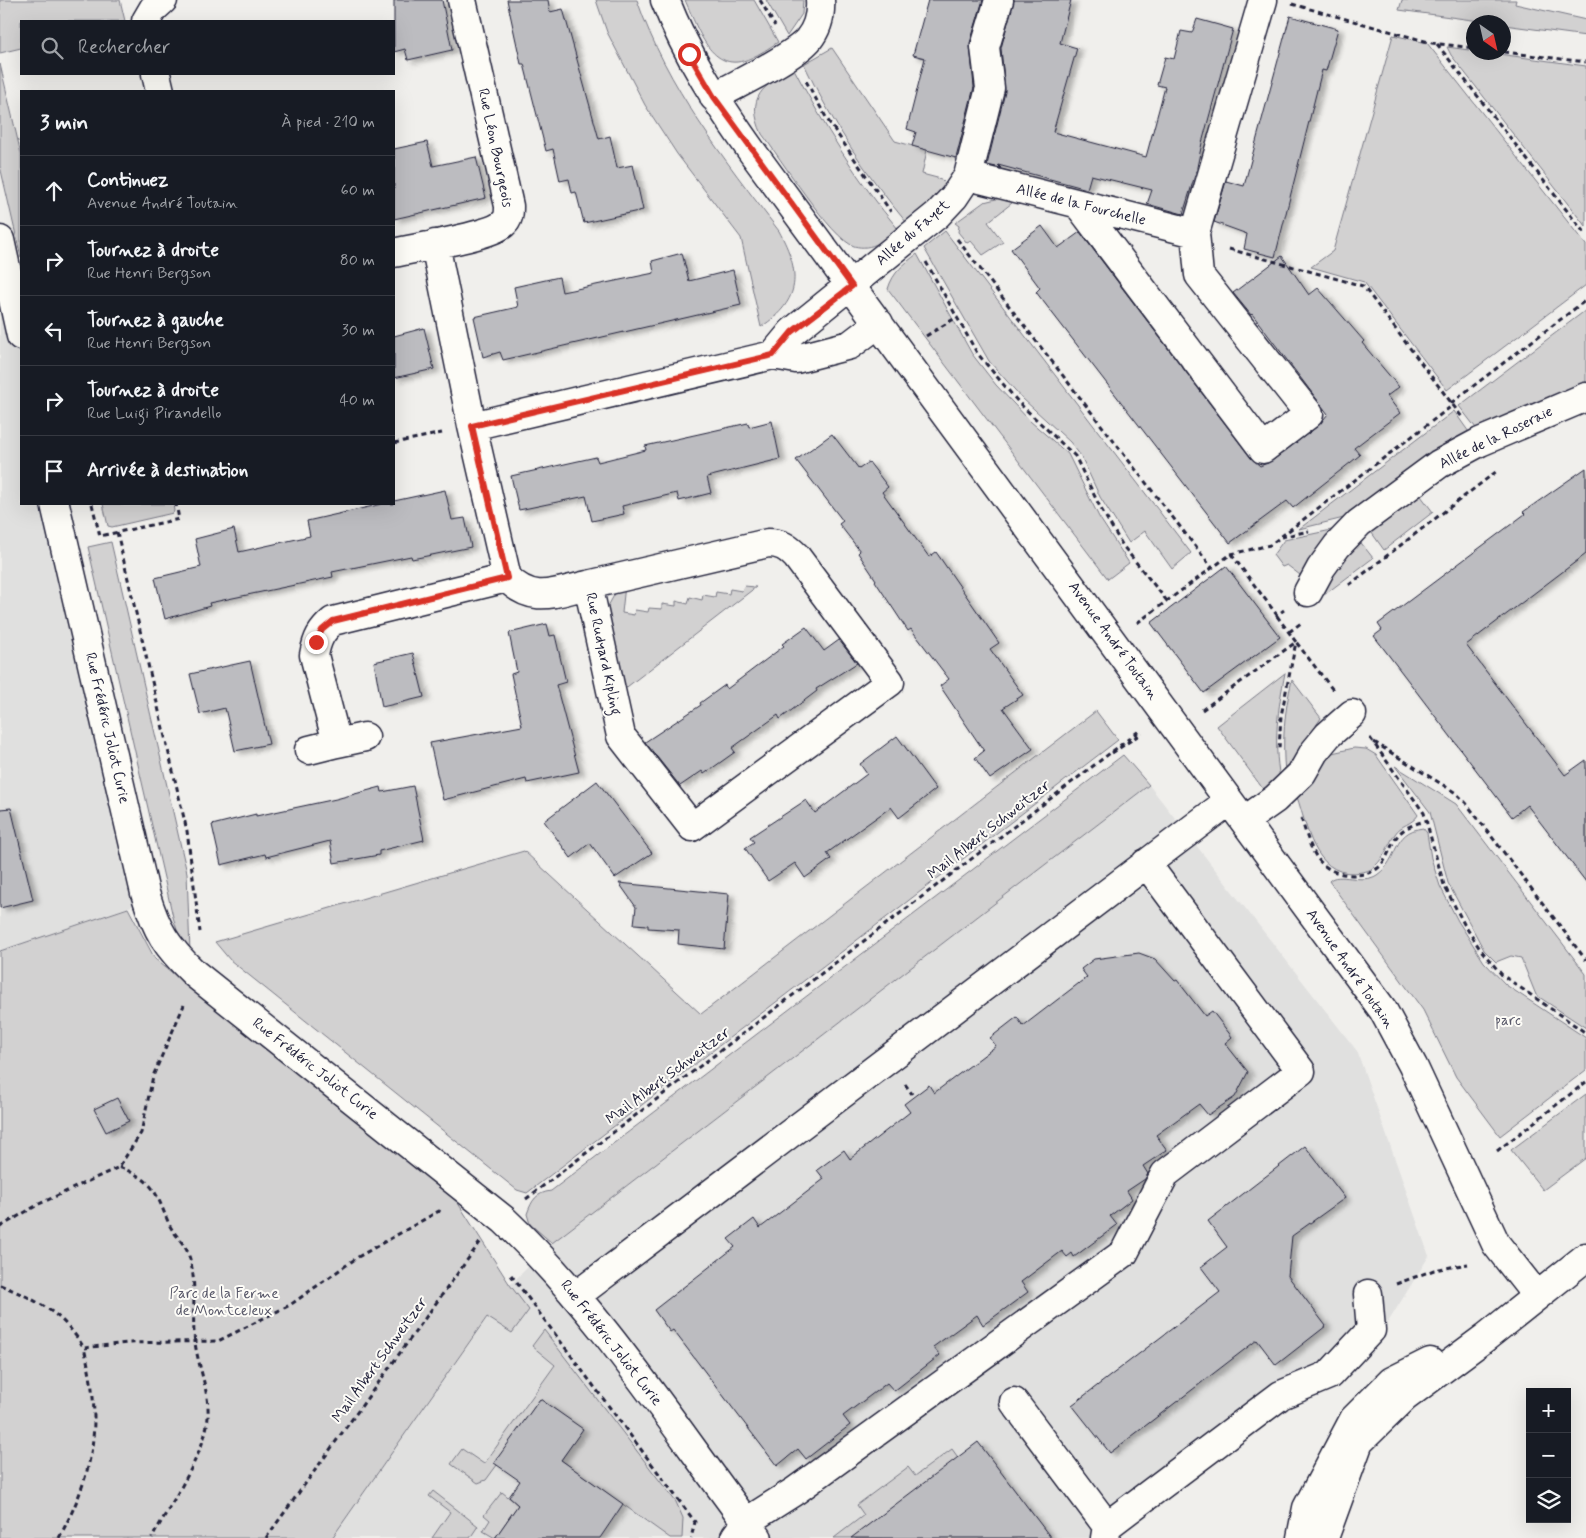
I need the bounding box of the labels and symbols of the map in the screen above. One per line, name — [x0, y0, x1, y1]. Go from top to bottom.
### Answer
north arrow — [1466, 15, 1511, 60]
route start — [678, 43, 701, 66]
street label: Rue Léon Bourgeois — [473, 86, 518, 210]
street label: Allée de la Fourchelle — [1014, 179, 1148, 231]
street label: Allée du Fayet — [872, 195, 954, 271]
street label: Allée de la Roseraie — [1436, 402, 1556, 474]
street label: Avenue André Toutain — [1063, 578, 1163, 704]
street label: Rue Rudyard Kipling — [579, 591, 626, 717]
route end — [305, 631, 328, 654]
street label: Rue Frédéric Joliot Curie — [80, 650, 134, 806]
street label: Mail Albert Schweitzer — [924, 776, 1054, 884]
street label: Avenue André Toutain — [1301, 905, 1399, 1033]
park label: parc — [1495, 1011, 1521, 1031]
street label: Rue Frédéric Joliot Curie — [248, 1014, 382, 1124]
street label: Mail Albert Schweitzer — [602, 1023, 734, 1129]
street label: Rue Frédéric Joliot Curie — [556, 1276, 666, 1410]
park label: Parc de la Ferme de Montceleux — [169, 1284, 279, 1321]
street label: Mail Albert Schweitzer — [328, 1293, 432, 1427]

